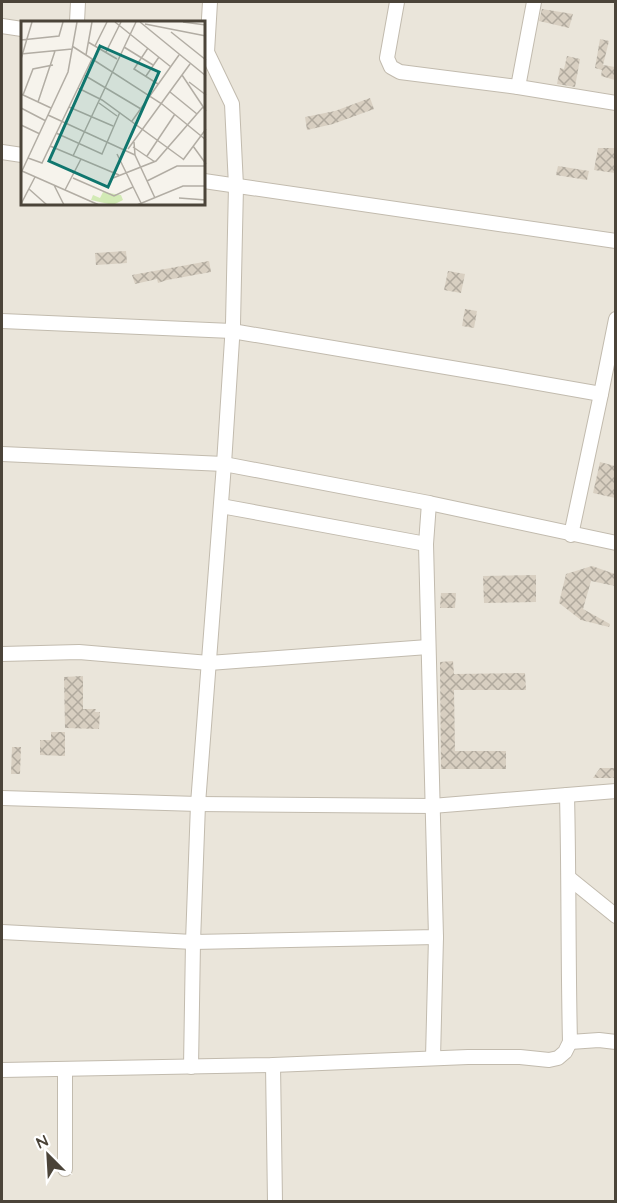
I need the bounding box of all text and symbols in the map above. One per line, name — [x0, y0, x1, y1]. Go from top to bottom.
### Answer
inset map — [21, 21, 206, 206]
north arrow — [18, 1125, 78, 1185]
text: N — [32, 1130, 51, 1153]

